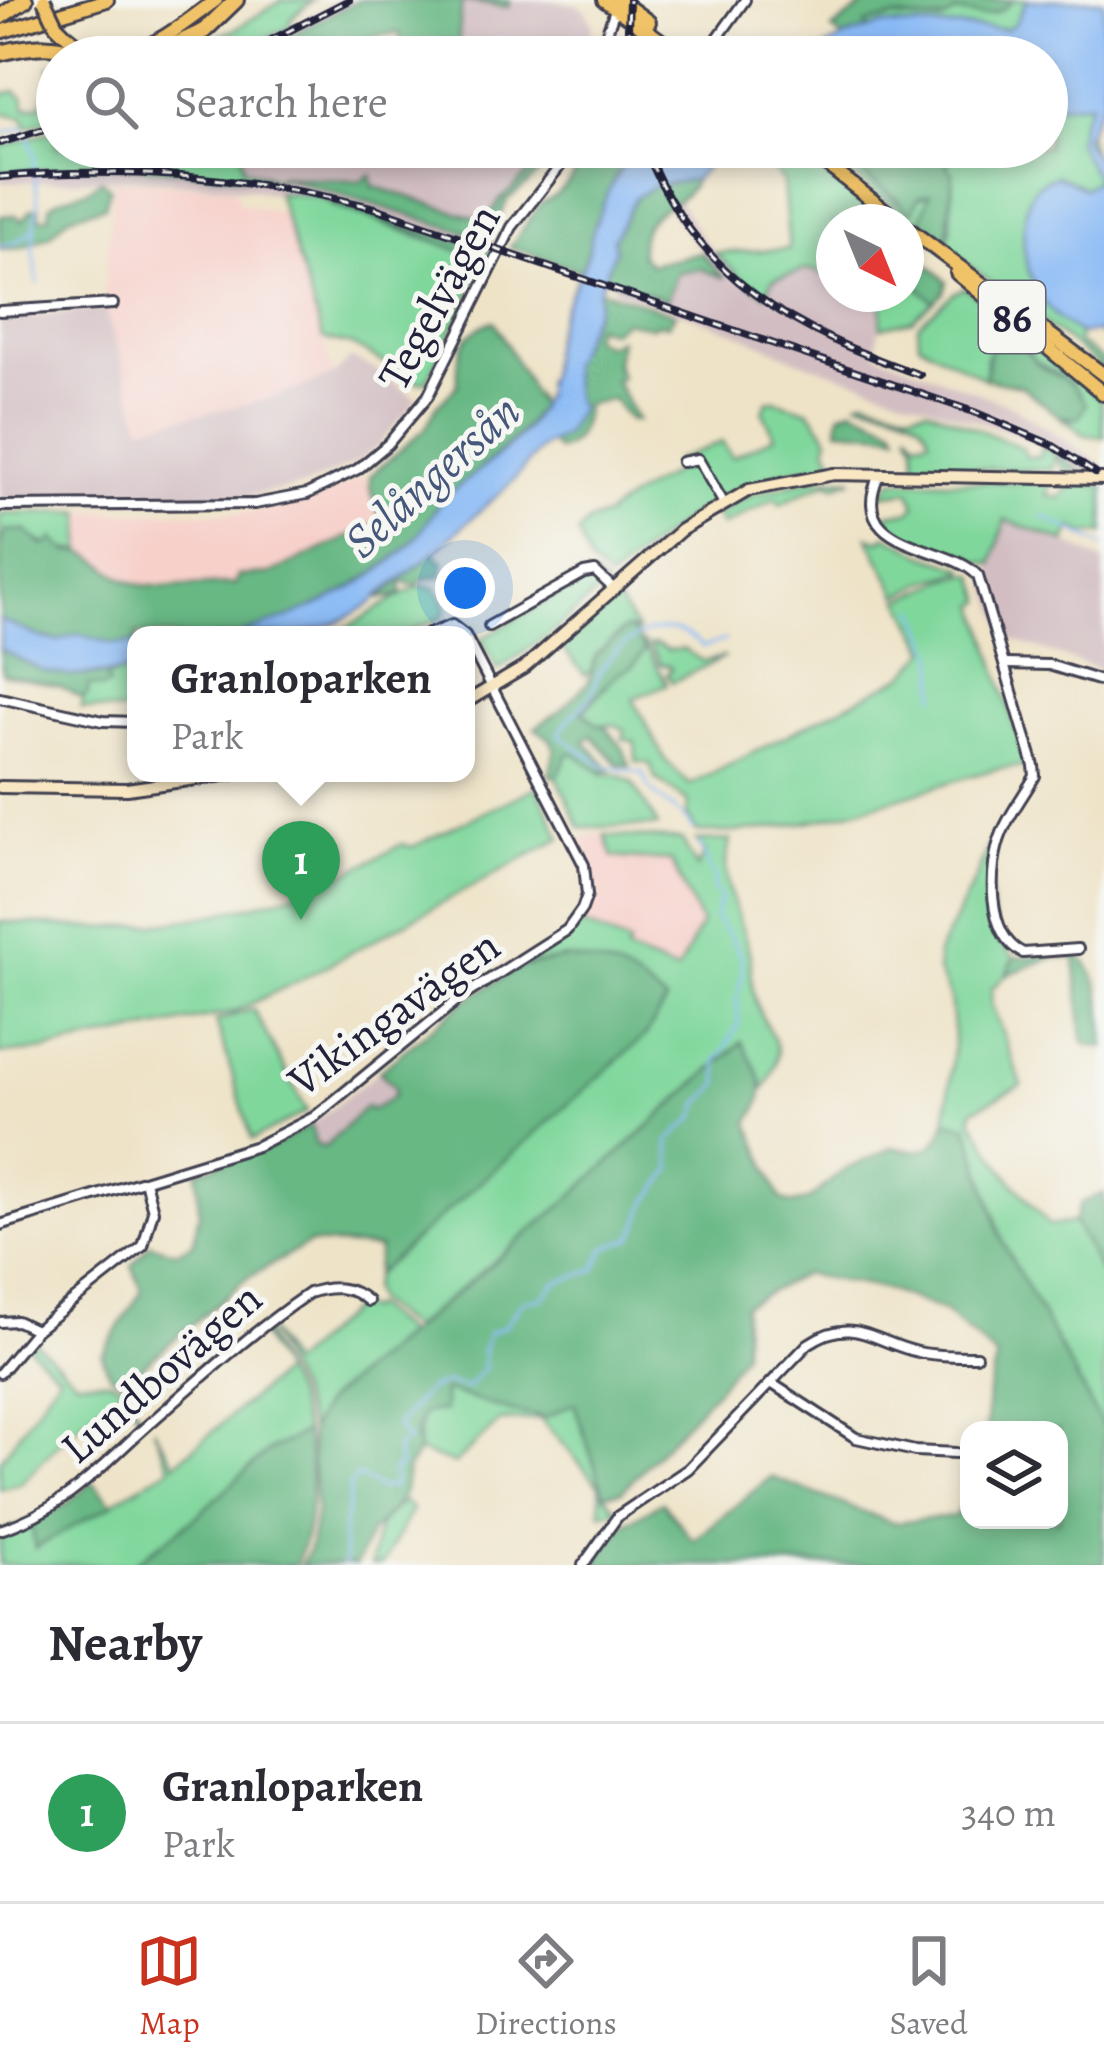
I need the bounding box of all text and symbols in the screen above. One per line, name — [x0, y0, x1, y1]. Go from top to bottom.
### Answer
search box — [36, 36, 1068, 168]
icon: search — [78, 69, 144, 135]
text: Search here — [174, 71, 388, 133]
street label: Tegelvägen — [363, 193, 515, 401]
north arrow — [816, 204, 924, 312]
road number: 86 — [979, 281, 1045, 353]
water label: Selångersån — [330, 379, 534, 573]
your location — [435, 558, 495, 618]
popup — [127, 626, 475, 782]
text: Granloparken — [170, 647, 432, 709]
text: Park — [170, 709, 244, 762]
pin: 1 — [262, 821, 340, 920]
street label: Vikingavägen — [275, 915, 512, 1111]
street label: Lundbovägen — [47, 1268, 275, 1478]
map controls — [960, 1421, 1068, 1529]
button: layers — [960, 1421, 1068, 1529]
text: Nearby — [48, 1608, 202, 1678]
text: Granloparken — [162, 1755, 423, 1817]
text: 1 — [80, 1786, 94, 1839]
text: 340 m — [961, 1786, 1056, 1839]
text: Park — [162, 1817, 235, 1870]
tab: Map — [136, 1928, 202, 2045]
tab: Directions — [475, 1928, 617, 2045]
tab: Saved — [889, 1928, 968, 2045]

